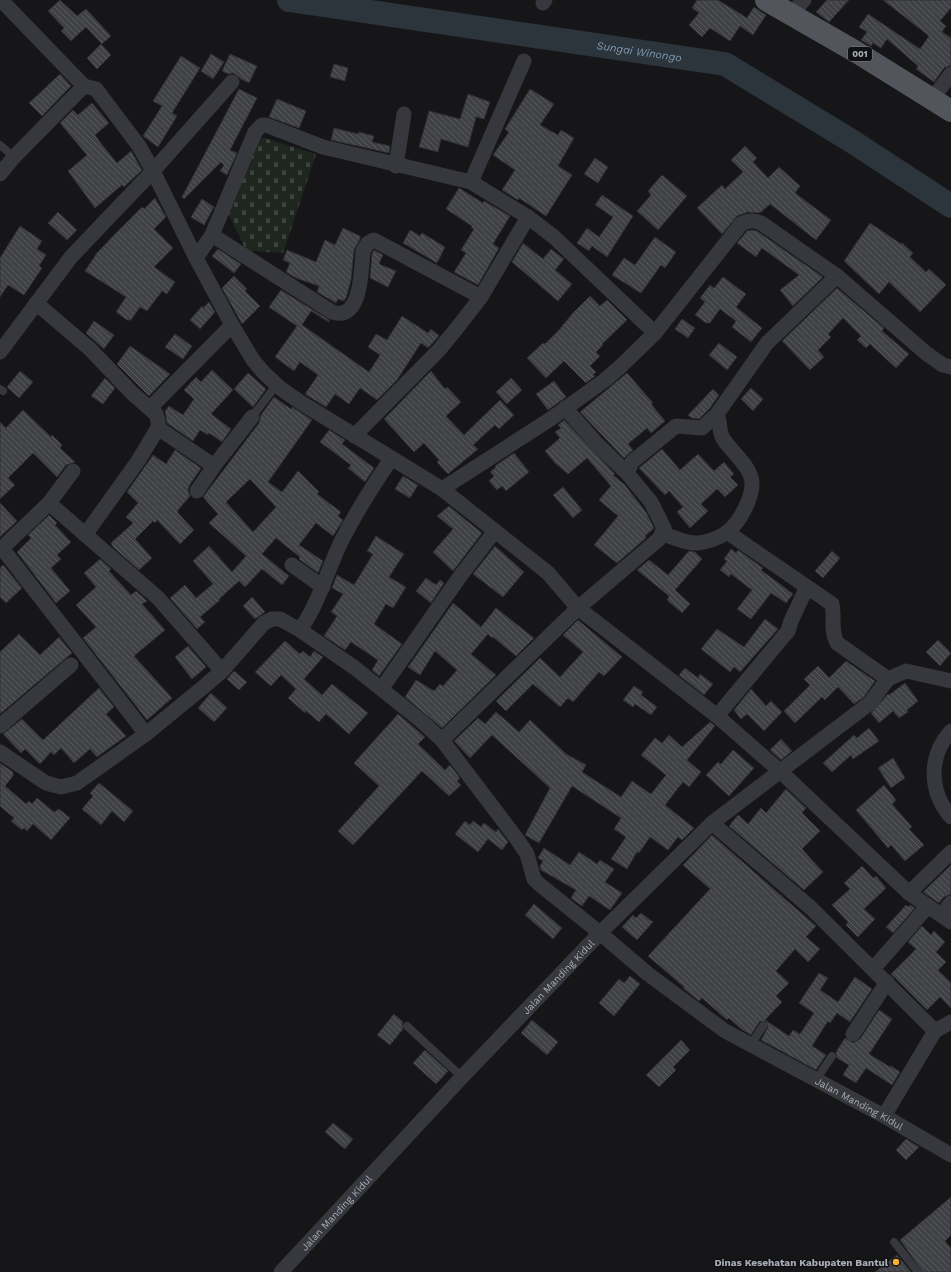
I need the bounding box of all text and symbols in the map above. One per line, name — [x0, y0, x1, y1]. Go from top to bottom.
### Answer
water label: Sungai Winongo — [596, 39, 683, 65]
road number: 001 — [848, 47, 872, 61]
street label: Jalan Manding Kidul — [520, 938, 597, 1016]
street label: Jalan Manding Kidul — [813, 1075, 905, 1132]
street label: Jalan Manding Kidul — [299, 1173, 374, 1253]
place label: Dinas Kesehatan Kabupaten Bantul — [714, 1257, 889, 1268]
marker: Dinas Kesehatan Kabupaten Bantul — [891, 1257, 901, 1267]

